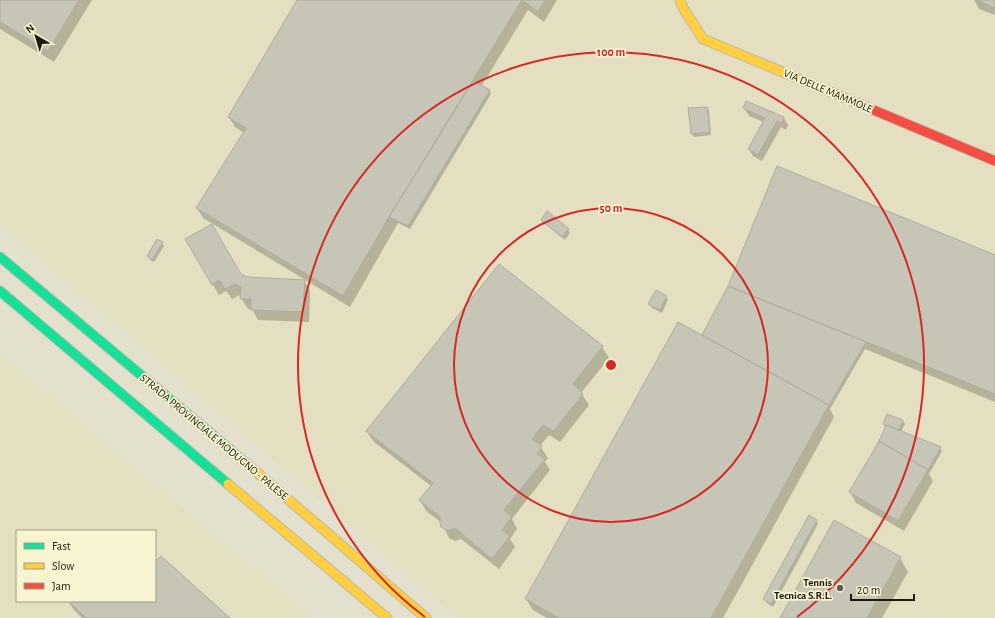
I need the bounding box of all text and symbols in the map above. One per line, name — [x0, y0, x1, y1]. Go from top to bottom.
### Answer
north arrow — [16, 16, 56, 56]
text: N — [24, 22, 37, 35]
text: 100 m — [597, 46, 625, 58]
street label: VIA DELLE MAMMOLE — [782, 67, 875, 115]
text: 50 m — [600, 202, 623, 214]
centre of rings — [604, 358, 618, 372]
street label: STRADA PROVINCIALE MODUGNO - PALESE — [138, 372, 291, 502]
legend — [16, 530, 156, 602]
text: Fast — [52, 540, 71, 552]
text: Slow — [52, 560, 74, 572]
scale bar — [851, 576, 914, 602]
place label: Tennis Tecnica S.R.L. — [774, 577, 832, 601]
text: Jam — [52, 580, 71, 592]
marker: Tennis Tecnica S.R.L. — [835, 583, 845, 593]
text: 20 m — [857, 584, 880, 596]

